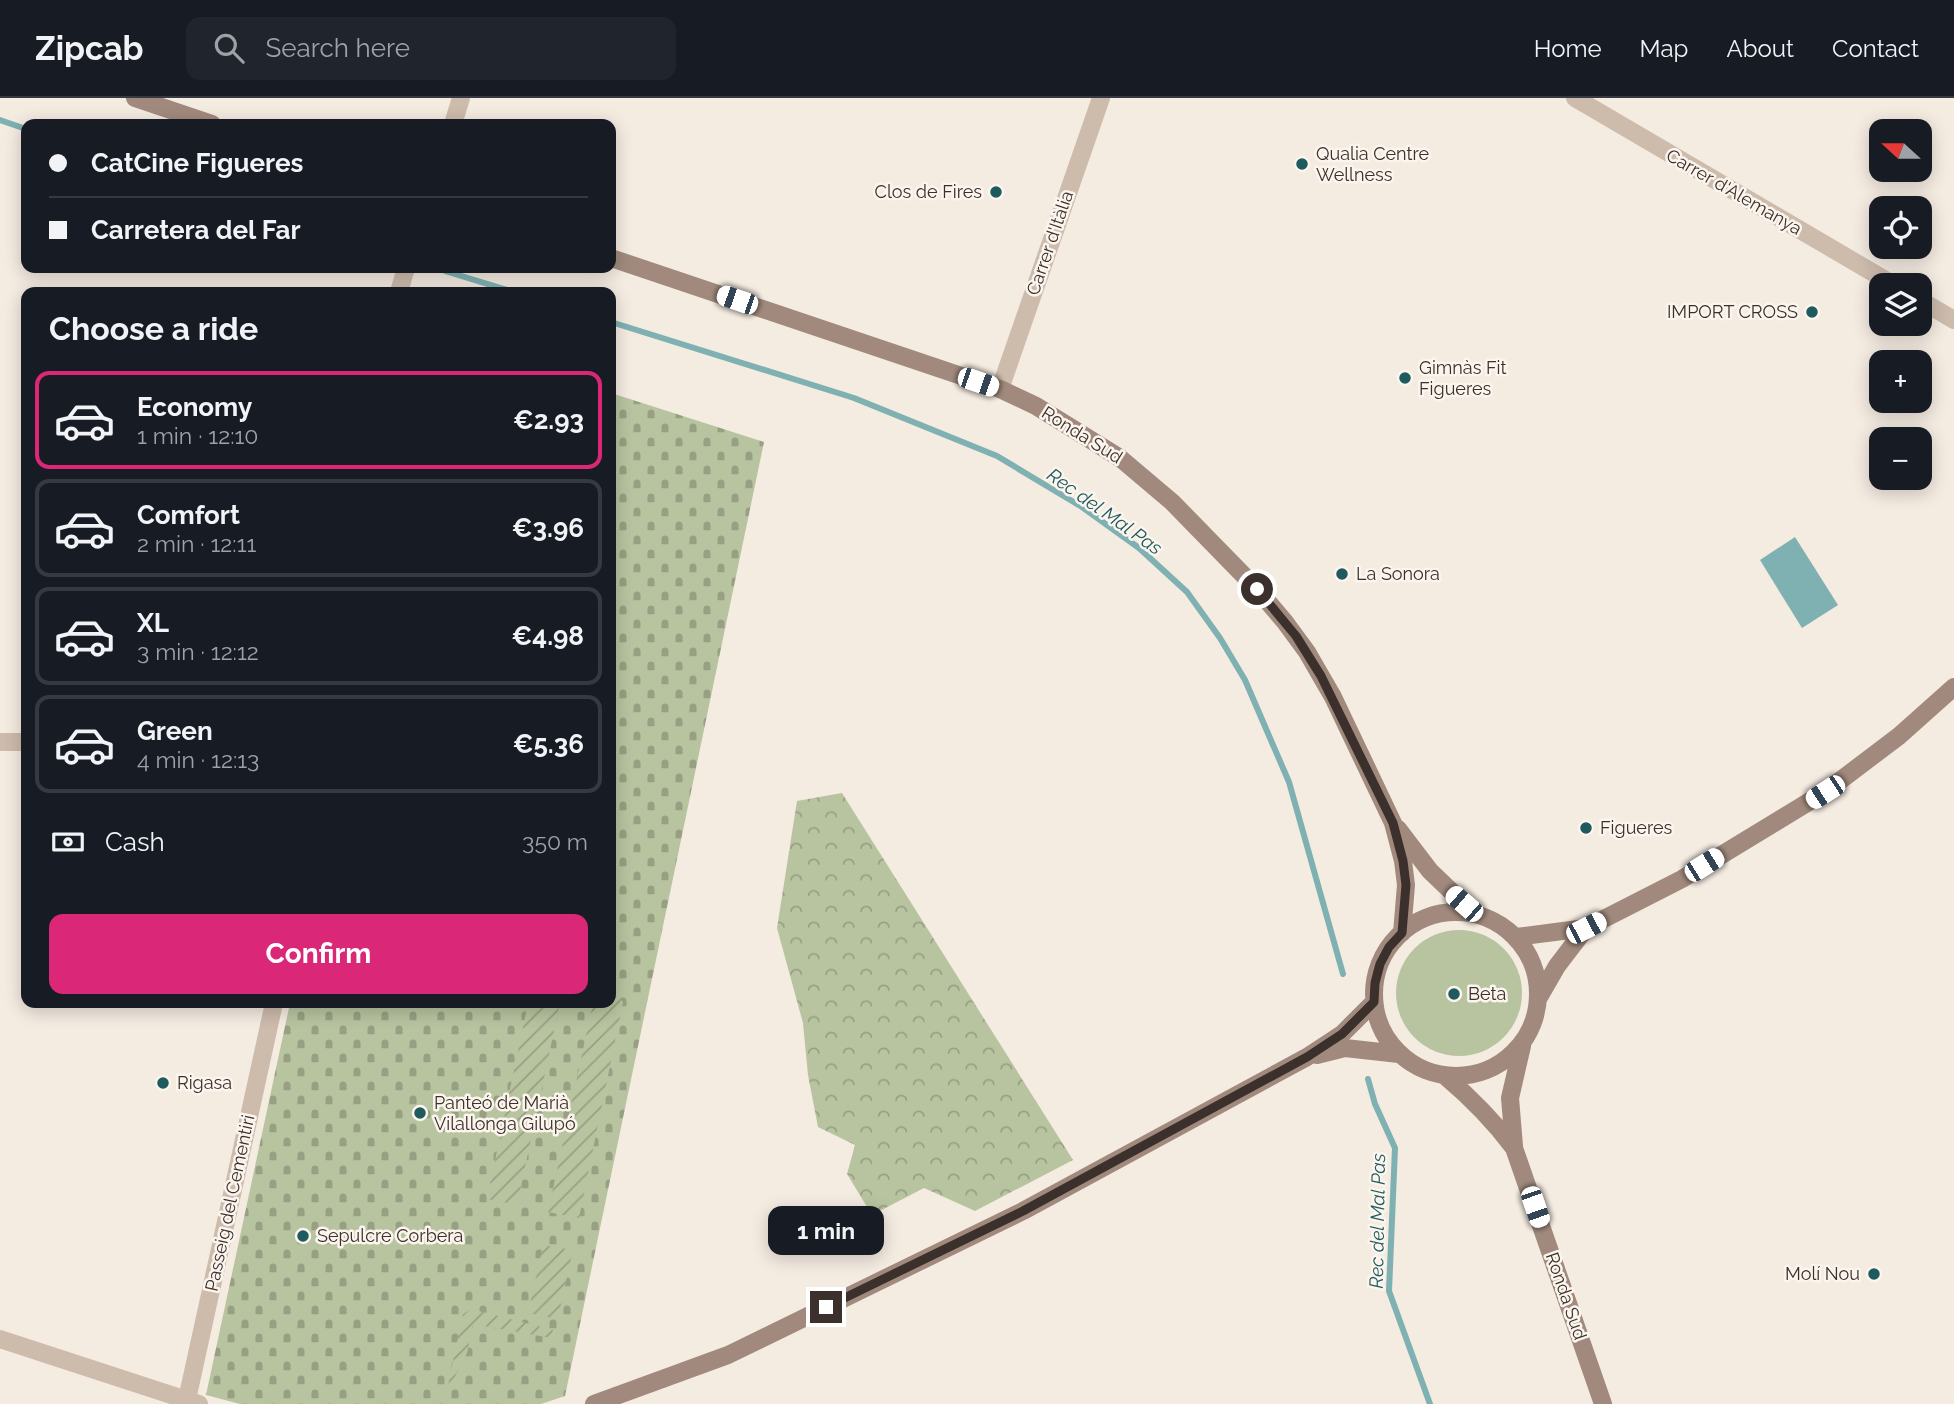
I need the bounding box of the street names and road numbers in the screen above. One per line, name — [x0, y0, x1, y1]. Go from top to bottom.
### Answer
street label: Carrer d'Alemanya — [1663, 144, 1806, 239]
street label: Carrer d'Itàlia — [1022, 188, 1077, 298]
street label: Ronda Sud — [1038, 402, 1126, 468]
street label: Passeig del Cementiri — [201, 1113, 258, 1293]
street label: Ronda Sud — [1542, 1249, 1591, 1342]

